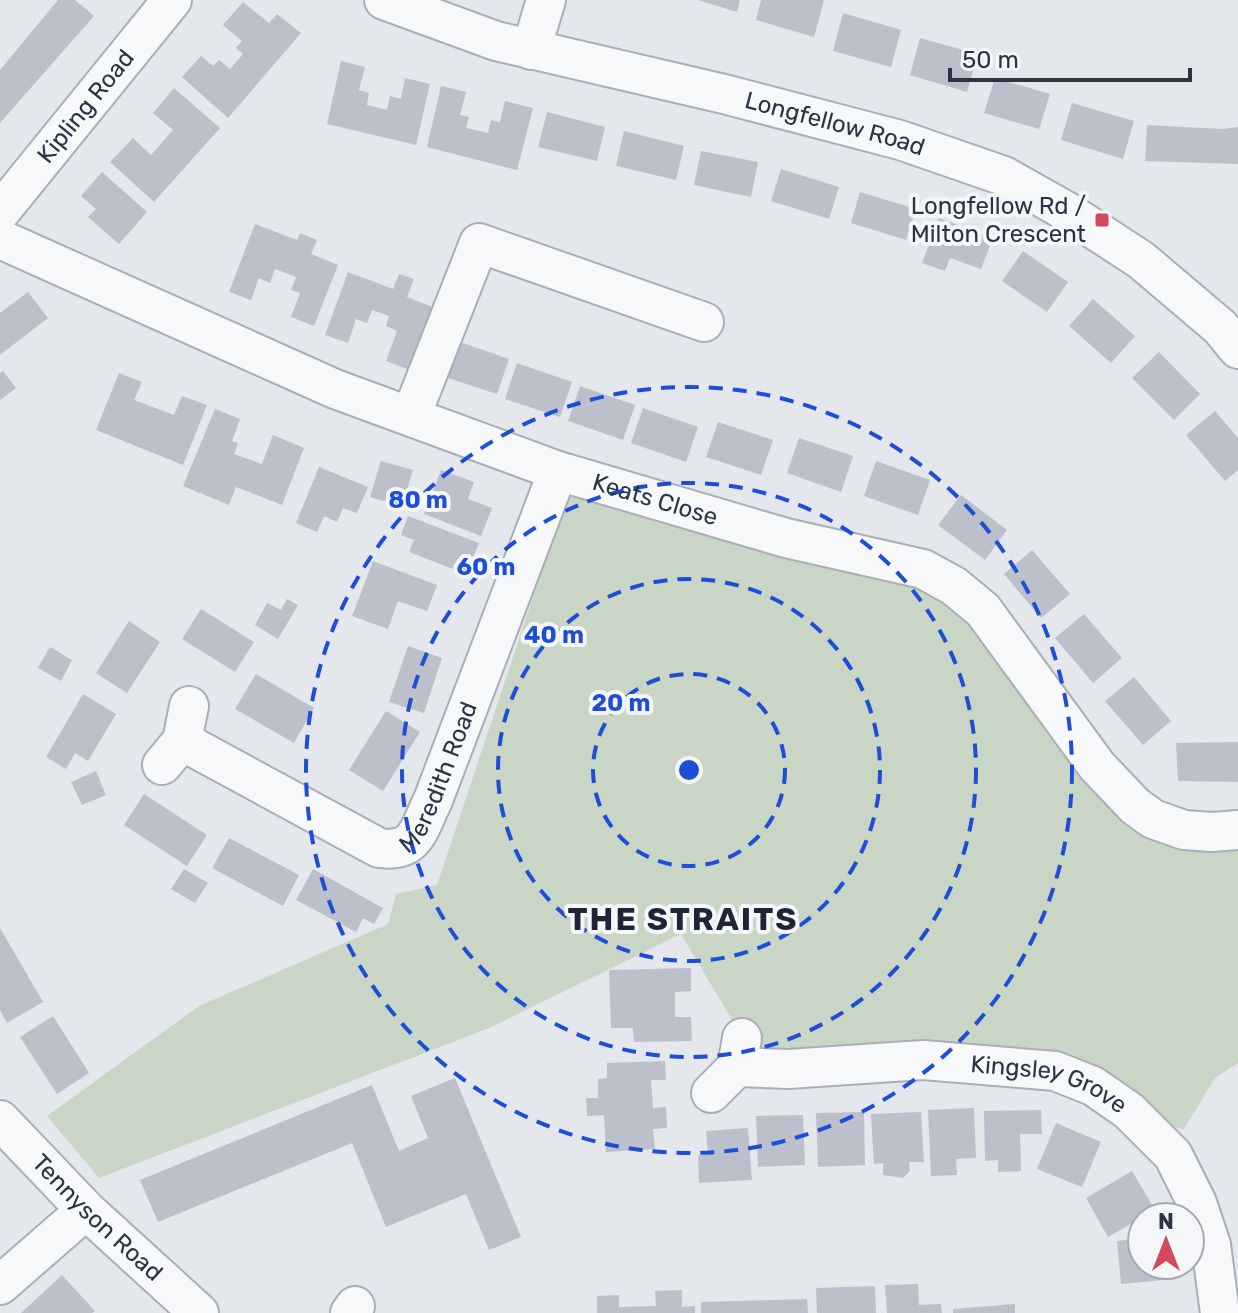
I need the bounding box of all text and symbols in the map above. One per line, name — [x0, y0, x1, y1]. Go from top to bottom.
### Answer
scale bar — [950, 32, 1190, 82]
street label: Kipling Road — [31, 44, 140, 169]
text: 50 m — [962, 46, 1019, 74]
street label: Longfellow Road — [742, 86, 928, 161]
place label: Longfellow Rd / Milton Crescent — [911, 192, 1086, 248]
marker: Longfellow Rd / Milton Crescent — [1093, 211, 1111, 229]
street label: Keats Close — [589, 468, 721, 531]
text: 80 m — [388, 486, 448, 514]
text: 60 m — [456, 553, 516, 581]
text: 40 m — [524, 621, 584, 649]
text: 20 m — [591, 689, 651, 717]
street label: Meredith Road — [394, 698, 483, 859]
centre of rings — [675, 756, 703, 784]
district label: THE STRAITS — [567, 900, 799, 938]
street label: Kingsley Grove — [970, 1050, 1132, 1119]
street label: Tennyson Road — [26, 1149, 168, 1287]
north arrow — [1126, 1201, 1206, 1281]
text: N — [1158, 1208, 1174, 1235]

